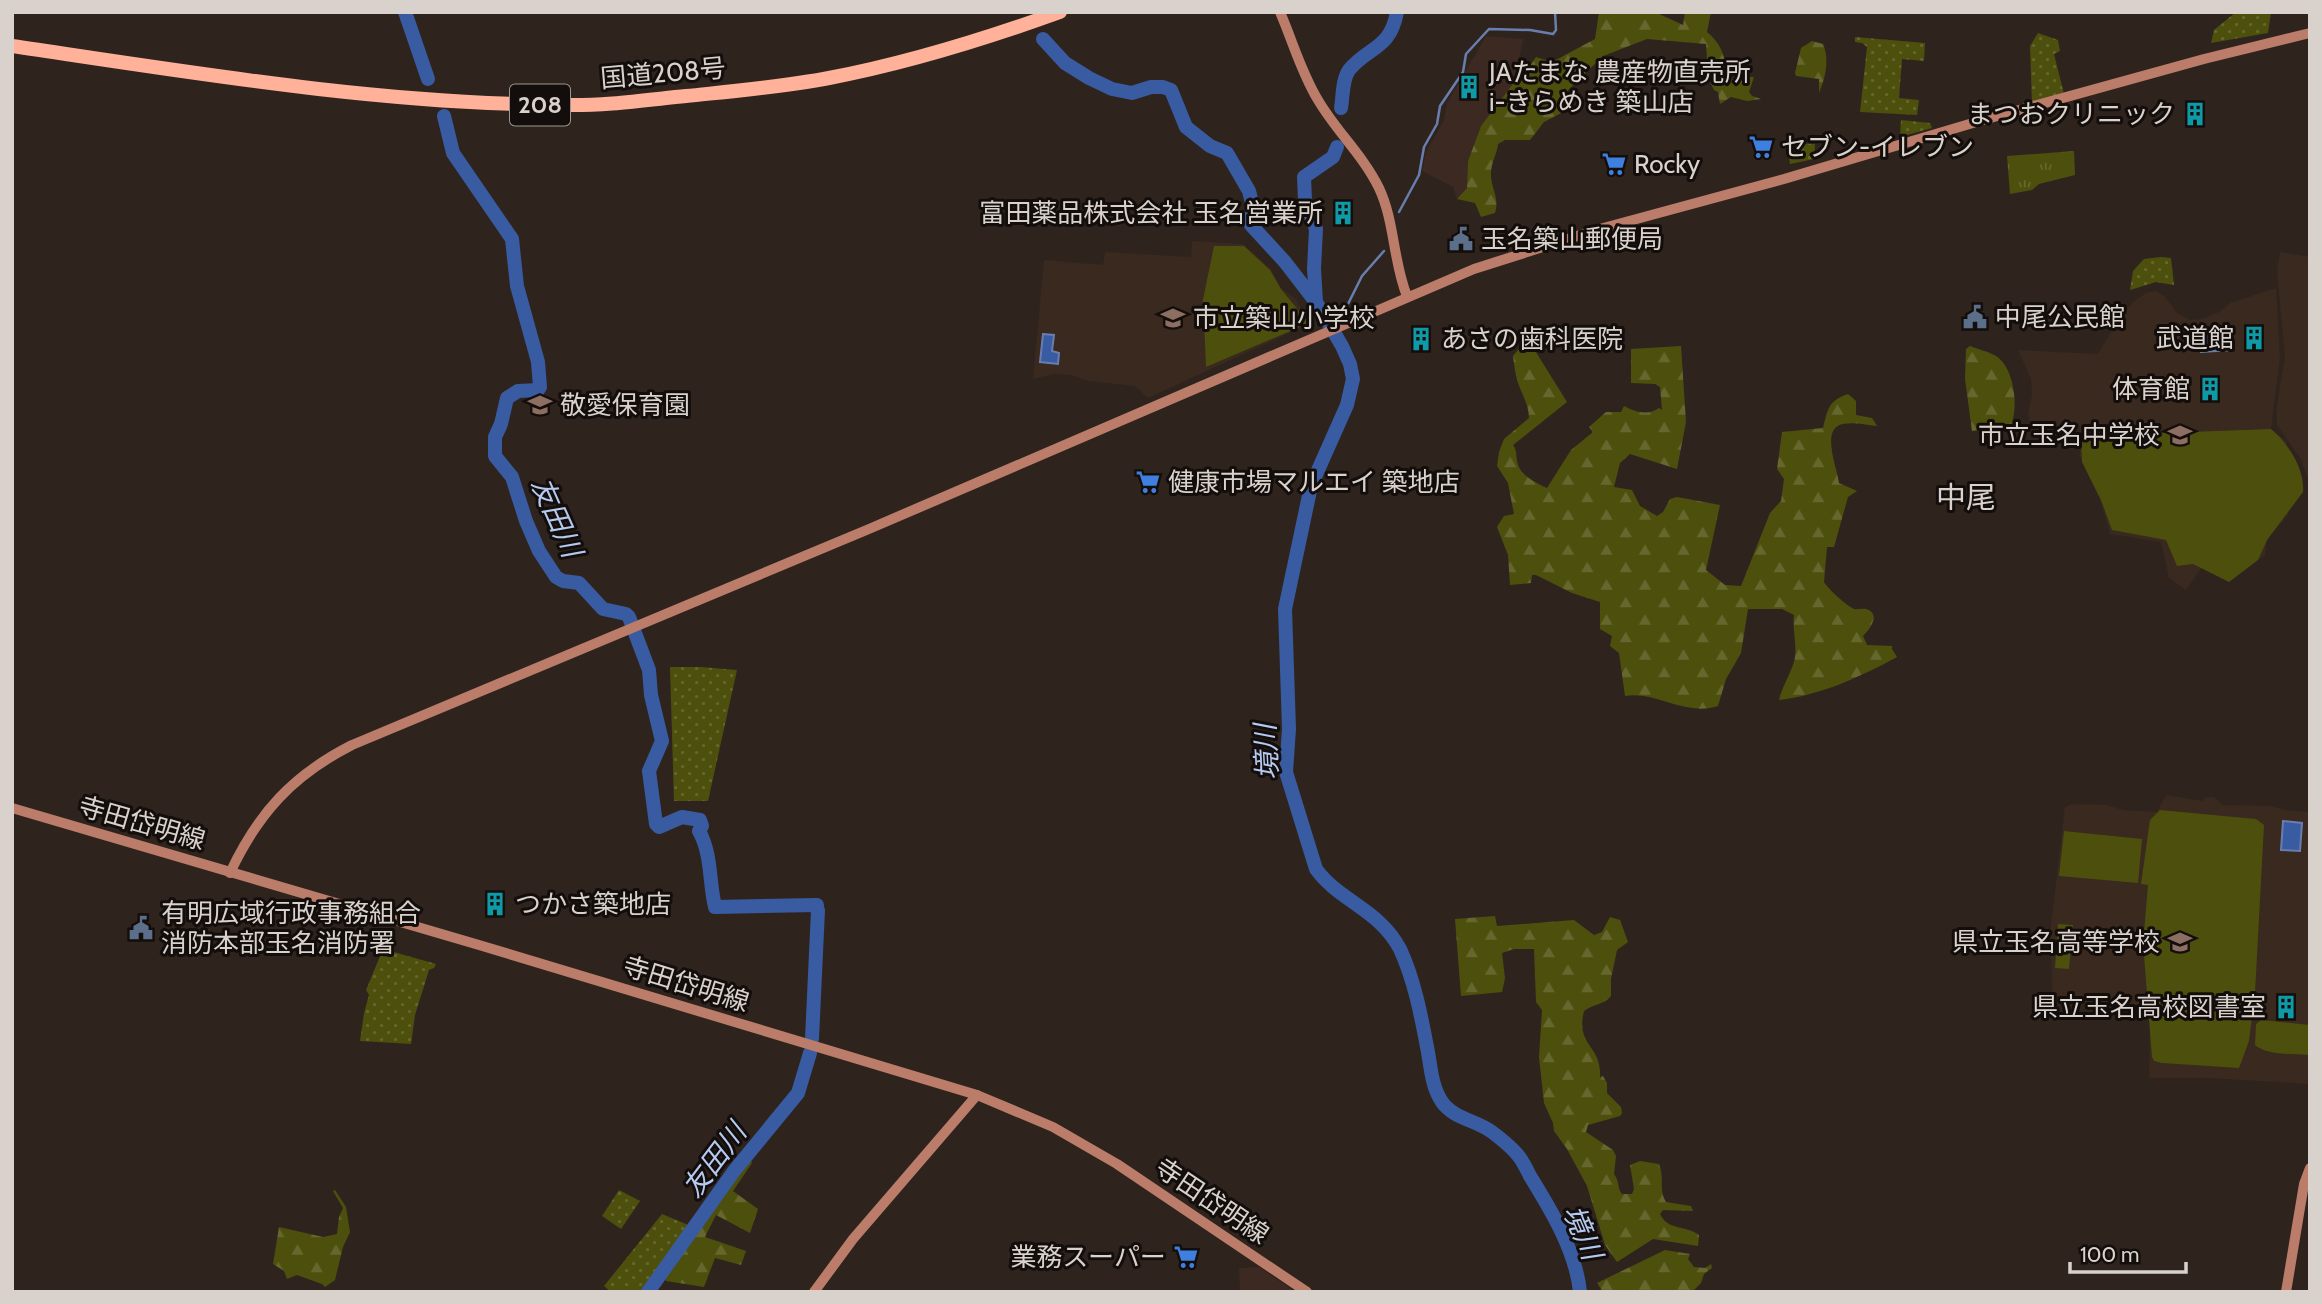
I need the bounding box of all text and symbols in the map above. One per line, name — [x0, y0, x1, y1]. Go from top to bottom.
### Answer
street label: 国道208号 — [599, 52, 727, 94]
place label: JAたまな 農産物直売所 i-きらめき 築山店 — [1488, 56, 1751, 118]
building icon: JAたまな 農産物直売所 i-きらめき 築山店 — [1455, 73, 1483, 101]
road number: 208 — [510, 84, 570, 125]
place label: まつおクリニック — [1967, 98, 2175, 130]
building icon: まつおクリニック — [2181, 100, 2209, 128]
place label: セブン-イレブン — [1781, 131, 1974, 163]
supermarket icon: セブン-イレブン — [1747, 133, 1775, 161]
place label: Rocky — [1634, 148, 1700, 180]
supermarket icon: Rocky — [1600, 150, 1628, 178]
place label: 富田薬品株式会社 玉名営業所 — [979, 197, 1323, 229]
building icon: 富田薬品株式会社 玉名営業所 — [1329, 199, 1357, 227]
place label: 玉名築山郵便局 — [1481, 223, 1663, 255]
public building icon: 玉名築山郵便局 — [1447, 225, 1475, 253]
place label: 中尾公民館 — [1995, 301, 2125, 333]
place label: 市立築山小学校 — [1193, 302, 1375, 334]
public building icon: 中尾公民館 — [1961, 303, 1989, 331]
school or university icon: 市立築山小学校 — [1159, 304, 1187, 332]
place label: 武道館 — [2156, 322, 2234, 354]
place label: あさの歯科医院 — [1441, 323, 1623, 355]
building icon: 武道館 — [2240, 324, 2268, 352]
building icon: あさの歯科医院 — [1407, 325, 1435, 353]
place label: 体育館 — [2112, 373, 2190, 405]
building icon: 体育館 — [2196, 375, 2224, 403]
place label: 敬愛保育園 — [560, 389, 690, 421]
school or university icon: 敬愛保育園 — [526, 391, 554, 419]
place label: 市立玉名中学校 — [1978, 419, 2160, 451]
school or university icon: 市立玉名中学校 — [2166, 421, 2194, 449]
place label: 健康市場マルエイ 築地店 — [1168, 466, 1460, 498]
supermarket icon: 健康市場マルエイ 築地店 — [1134, 468, 1162, 496]
water label: 友田川 — [524, 472, 591, 565]
district label: 中尾 — [1936, 479, 1996, 516]
water label: 境川 — [1247, 720, 1284, 781]
street label: 寺田岱明線 — [75, 790, 209, 856]
place label: つかさ築地店 — [515, 888, 671, 920]
building icon: つかさ築地店 — [481, 890, 509, 918]
place label: 有明広域行政事務組合 消防本部玉名消防署 — [161, 897, 421, 959]
public building icon: 有明広域行政事務組合 消防本部玉名消防署 — [127, 914, 155, 942]
place label: 県立玉名高等学校 — [1952, 926, 2160, 958]
school or university icon: 県立玉名高等学校 — [2166, 928, 2194, 956]
street label: 寺田岱明線 — [619, 950, 753, 1018]
place label: 県立玉名高校図書室 — [2032, 991, 2266, 1023]
building icon: 県立玉名高校図書室 — [2272, 993, 2300, 1021]
water label: 友田川 — [675, 1114, 755, 1204]
street label: 寺田岱明線 — [1149, 1151, 1275, 1251]
water label: 境川 — [1556, 1200, 1611, 1267]
scale bar — [2070, 1230, 2186, 1274]
place label: 業務スーパー — [1010, 1241, 1166, 1273]
text: 100 m — [2080, 1242, 2139, 1267]
supermarket icon: 業務スーパー — [1172, 1243, 1200, 1271]

